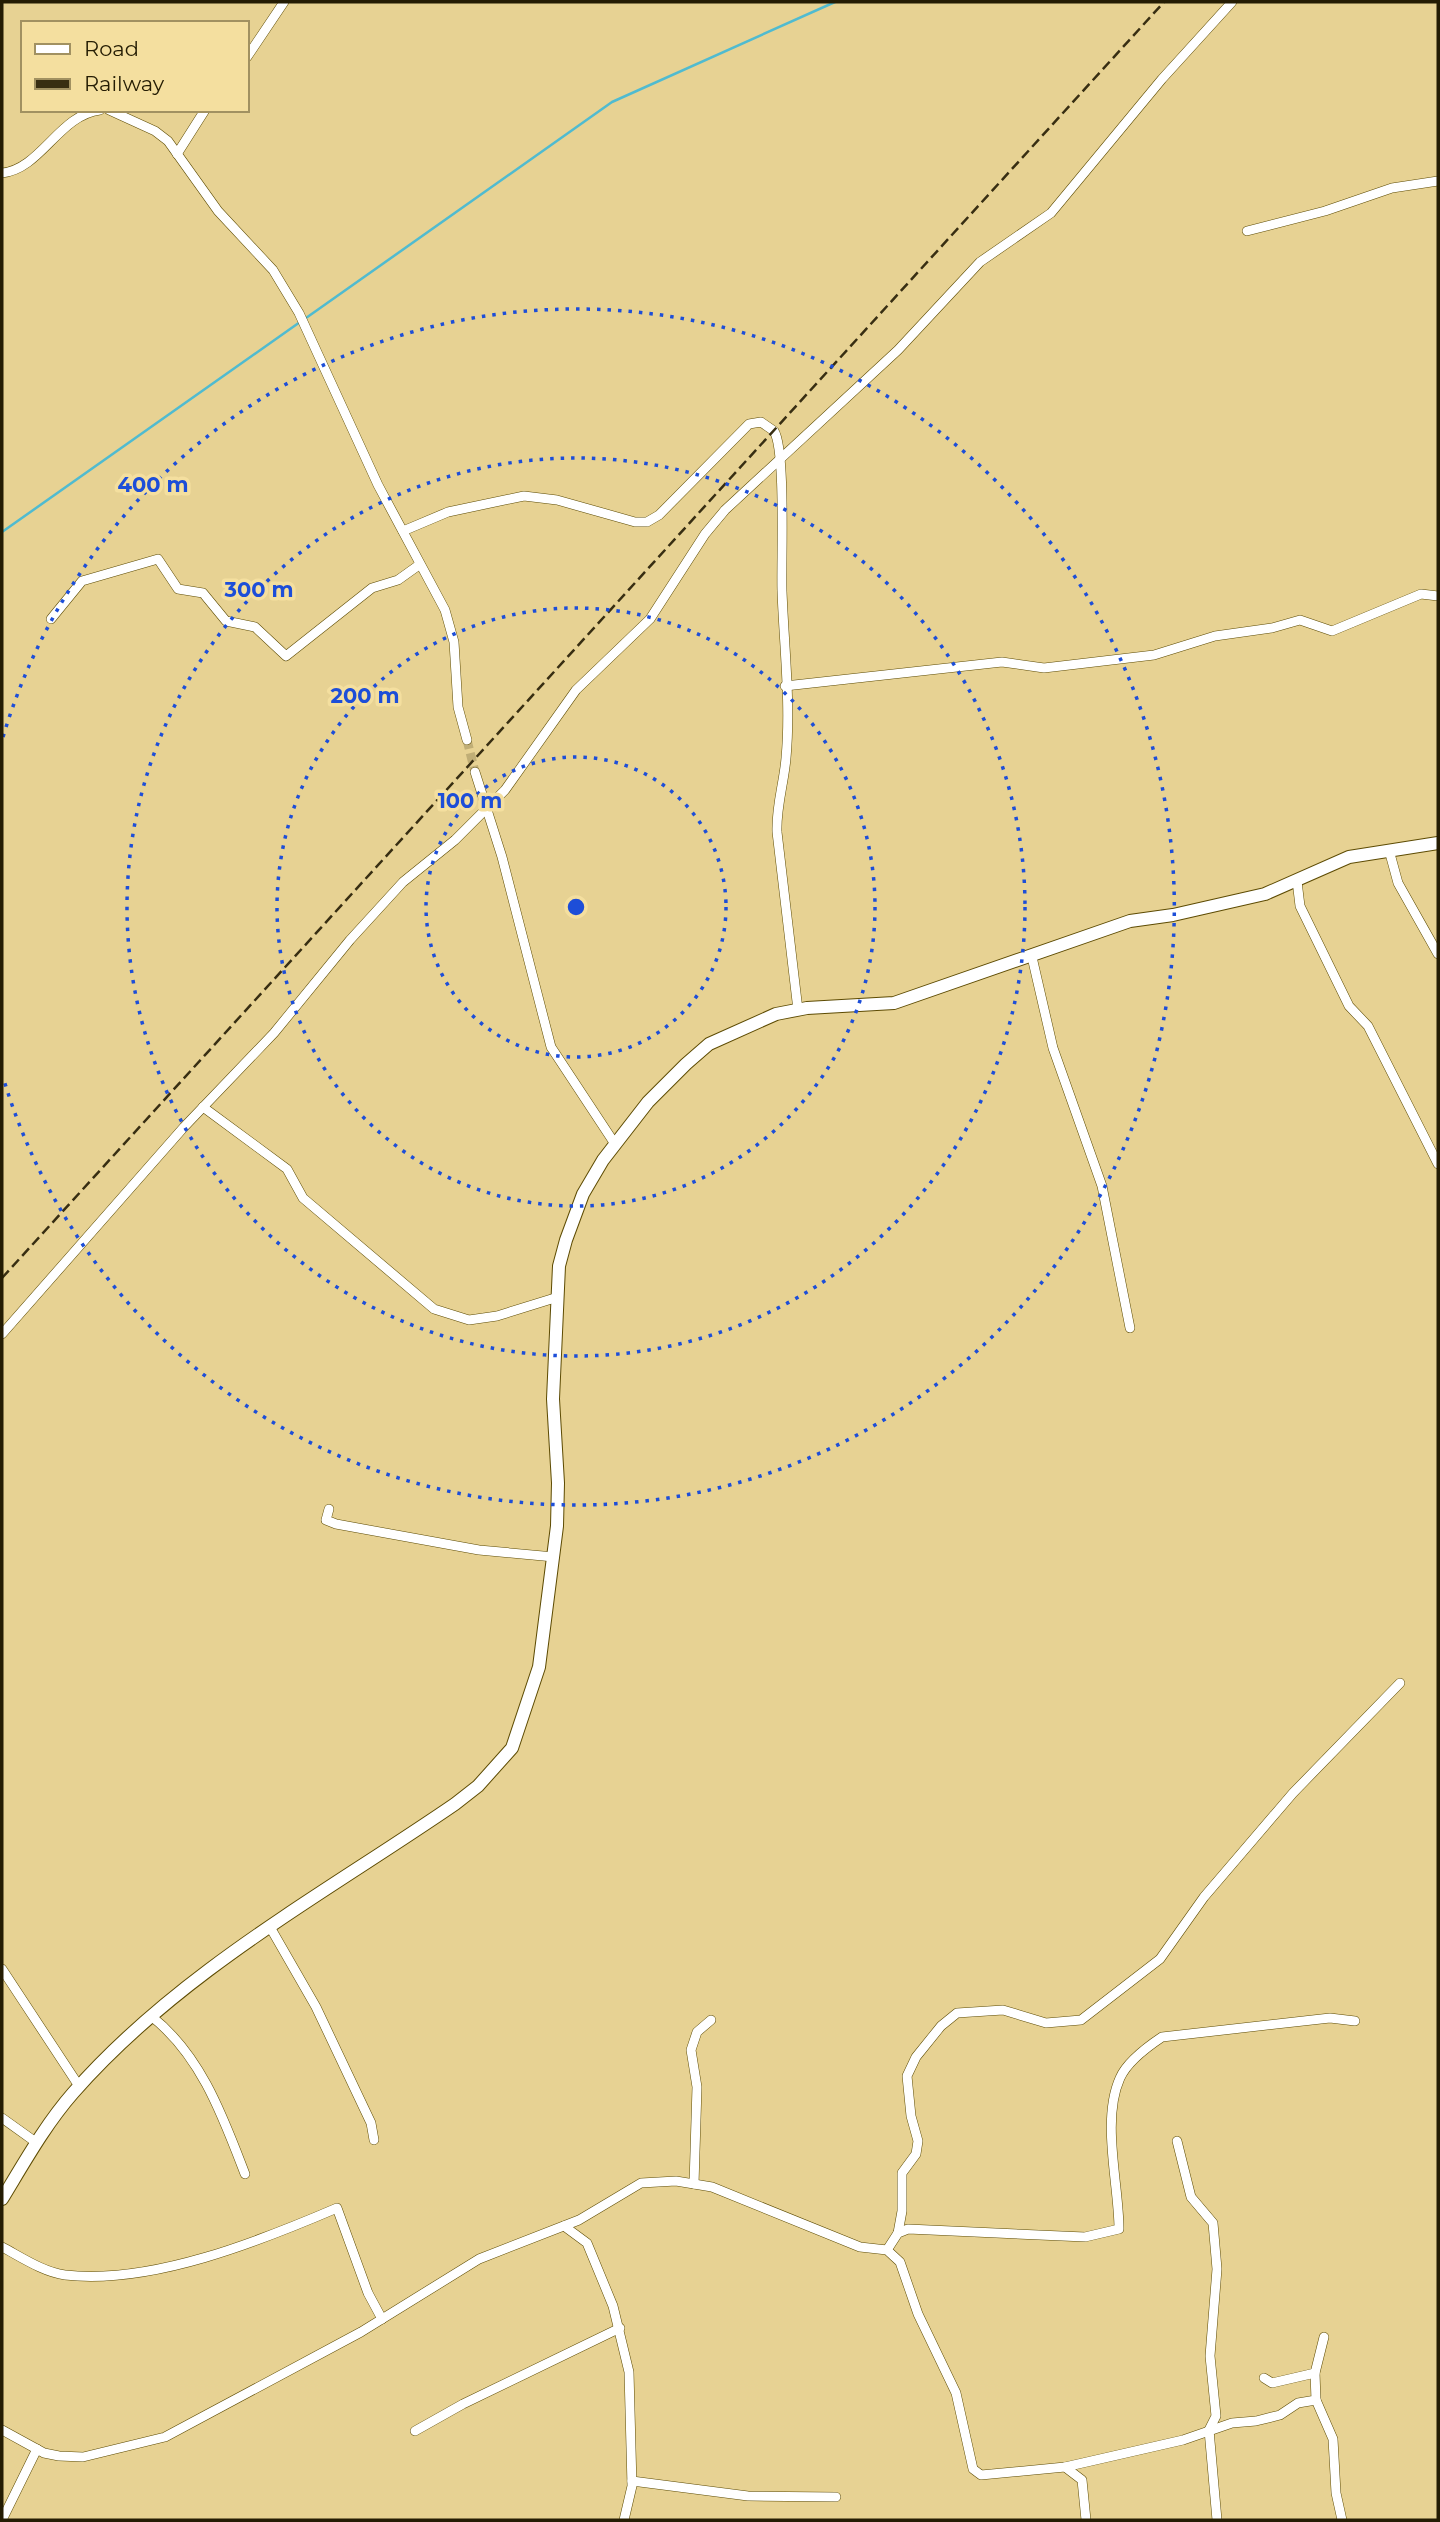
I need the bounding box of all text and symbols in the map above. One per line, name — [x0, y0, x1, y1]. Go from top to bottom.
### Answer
legend — [21, 21, 248, 112]
text: Road — [84, 36, 139, 61]
text: Railway — [84, 71, 165, 96]
text: 400 m — [118, 472, 188, 497]
text: 300 m — [224, 577, 293, 602]
text: 200 m — [331, 683, 399, 708]
text: 100 m — [438, 788, 502, 813]
centre of rings — [564, 895, 588, 919]

